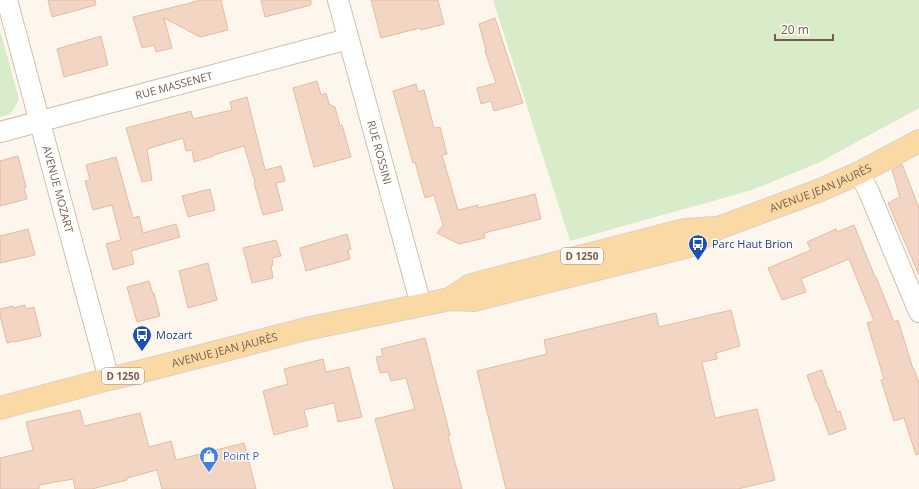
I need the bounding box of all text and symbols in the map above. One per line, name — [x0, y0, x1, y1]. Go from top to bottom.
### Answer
scale bar — [775, 16, 833, 42]
text: 20 m — [781, 21, 809, 38]
street label: RUE MASSENET — [133, 68, 214, 103]
street label: RUE ROSSINI — [364, 119, 396, 186]
street label: AVENUE MOZART — [40, 144, 77, 234]
street label: AVENUE JEAN JAURÈS — [767, 160, 874, 215]
bus stop icon: Parc Haut Brion — [687, 233, 709, 261]
place label: Parc Haut Brion — [712, 236, 793, 251]
road number: D 1250 — [561, 248, 603, 264]
bus stop icon: Mozart — [131, 324, 153, 352]
place label: Mozart — [156, 327, 192, 342]
street label: AVENUE JEAN JAURÈS — [170, 329, 279, 370]
road number: D 1250 — [102, 368, 144, 384]
shop icon: Point P — [198, 445, 220, 473]
place label: Point P — [223, 448, 260, 463]

